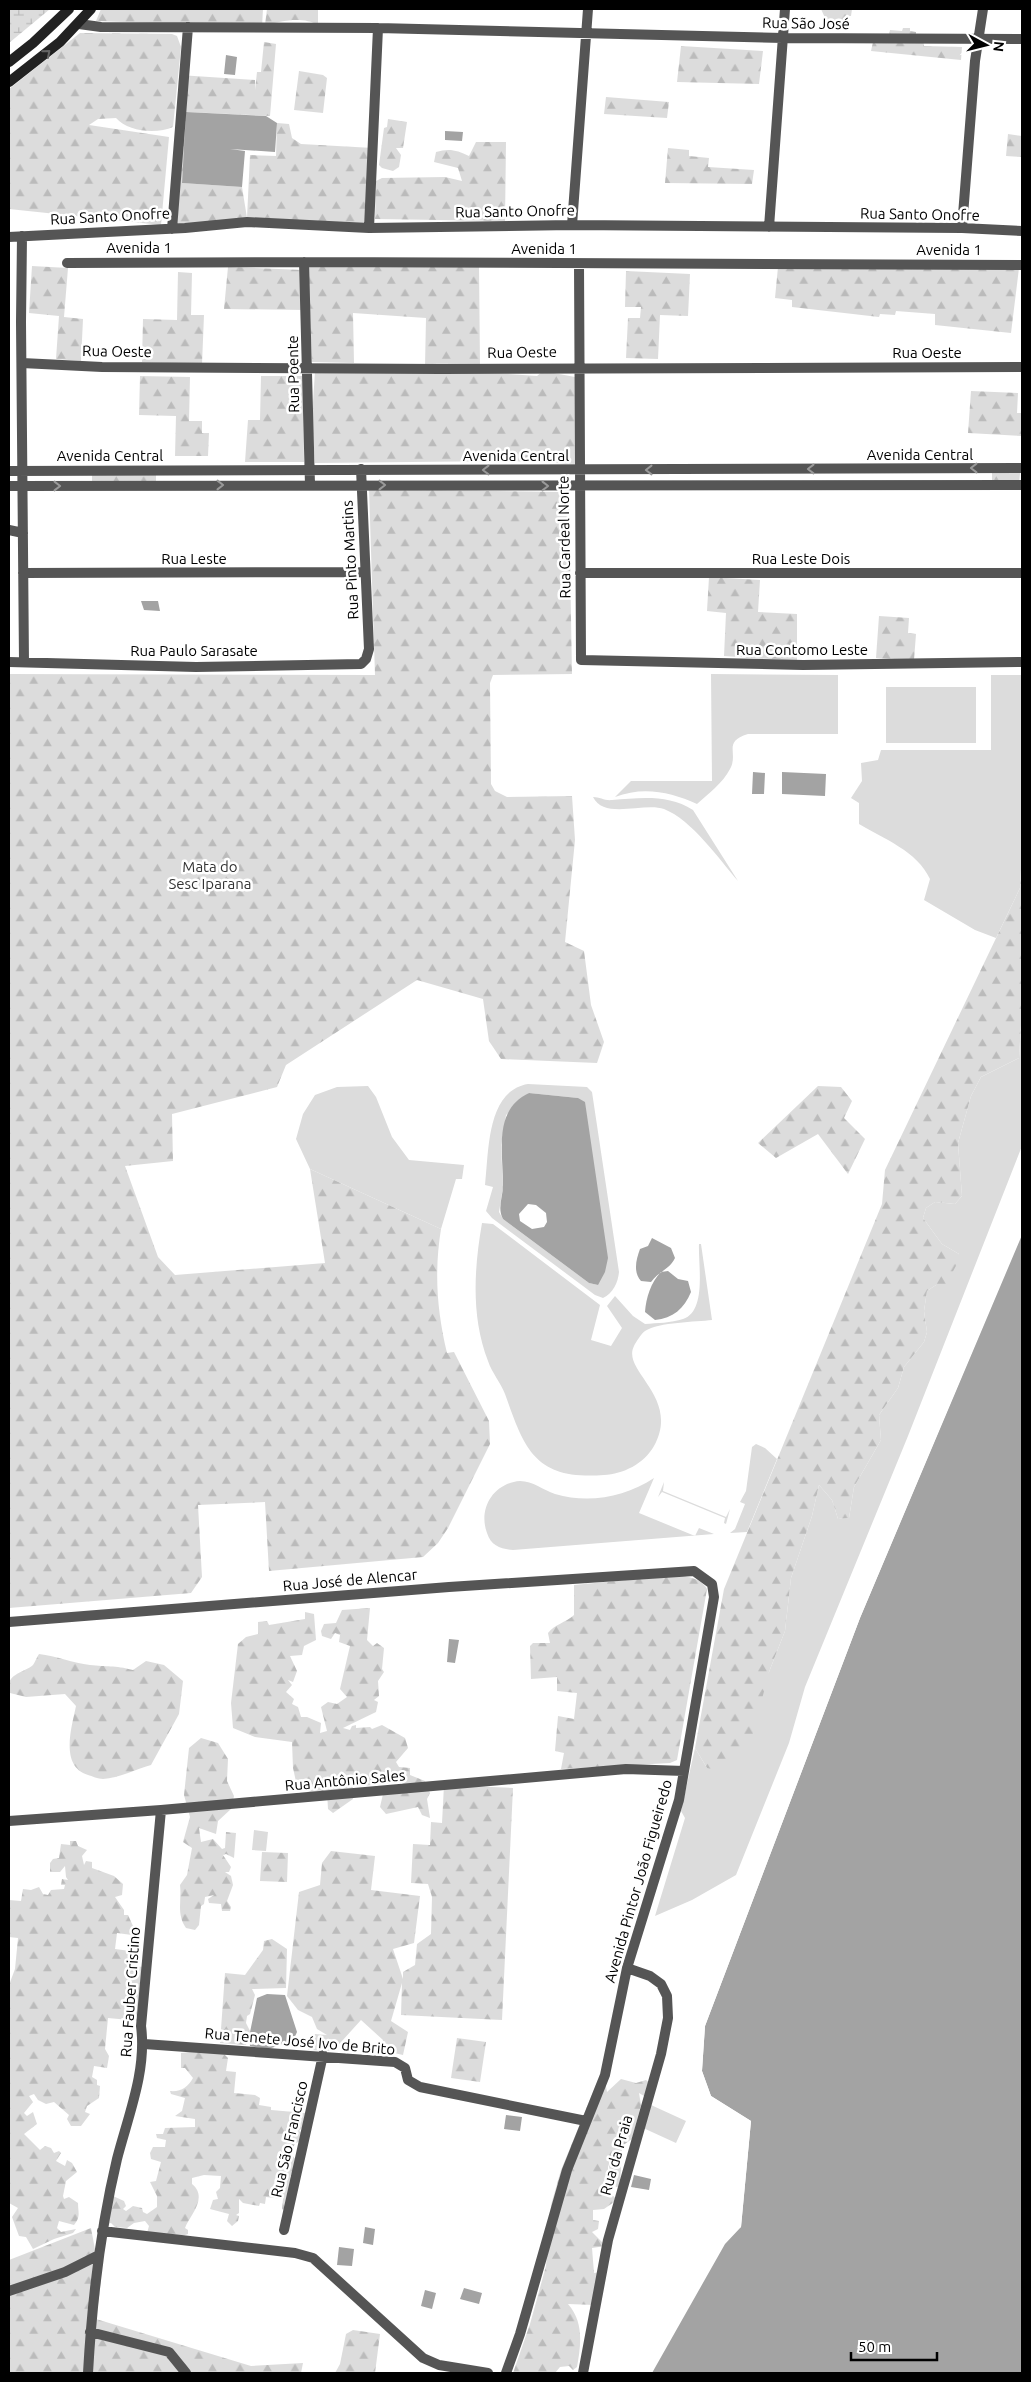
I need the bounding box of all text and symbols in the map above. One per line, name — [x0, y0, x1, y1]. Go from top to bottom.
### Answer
street label: Rua São José — [762, 14, 850, 32]
north arrow — [961, 20, 1011, 70]
text: N — [990, 40, 1007, 53]
one-way arrow — [42, 49, 51, 58]
street label: Rua Santo Onofre — [455, 201, 575, 221]
street label: Rua Santo Onofre — [50, 204, 170, 228]
street label: Rua Santo Onofre — [860, 204, 980, 224]
street label: Avenida 1 — [106, 239, 172, 256]
street label: Avenida 1 — [511, 240, 577, 257]
street label: Avenida 1 — [916, 241, 982, 258]
street label: Rua Poente — [284, 335, 302, 413]
street label: Rua Oeste — [82, 342, 152, 360]
street label: Rua Oeste — [487, 343, 557, 361]
street label: Rua Oeste — [892, 344, 962, 361]
street label: Avenida Central — [867, 446, 973, 463]
street label: Avenida Central — [57, 447, 163, 464]
street label: Avenida Central — [463, 447, 569, 464]
one-way arrow — [969, 463, 977, 474]
one-way arrow — [807, 464, 814, 474]
one-way arrow — [482, 465, 490, 475]
one-way arrow — [644, 465, 652, 475]
street label: Rua Cardeal Norte — [554, 475, 574, 599]
one-way arrow — [216, 480, 224, 490]
one-way arrow — [379, 480, 387, 490]
one-way arrow — [54, 481, 62, 491]
one-way arrow — [542, 481, 549, 491]
street label: Rua Pinto Martins — [338, 500, 362, 620]
street label: Rua Leste — [161, 550, 227, 567]
street label: Rua Leste Dois — [752, 550, 850, 567]
street label: Rua Contomo Leste — [736, 641, 868, 658]
street label: Rua Paulo Sarasate — [130, 642, 258, 659]
park label: Mata do Sesc Iparana — [168, 858, 252, 892]
street label: Rua José de Alencar — [282, 1566, 418, 1594]
street label: Rua Antônio Sales — [284, 1766, 406, 1794]
street label: Avenida Pintor João Figueiredo — [601, 1778, 675, 1984]
street label: Rua Fauber Cristino — [117, 1926, 143, 2058]
street label: Rua Tenete José Ivo de Brito — [204, 2024, 396, 2058]
street label: Rua São Francisco — [267, 2079, 311, 2199]
street label: Rua da Praia — [596, 2113, 636, 2197]
scale bar — [851, 2330, 937, 2362]
text: 50 m — [858, 2338, 891, 2355]

